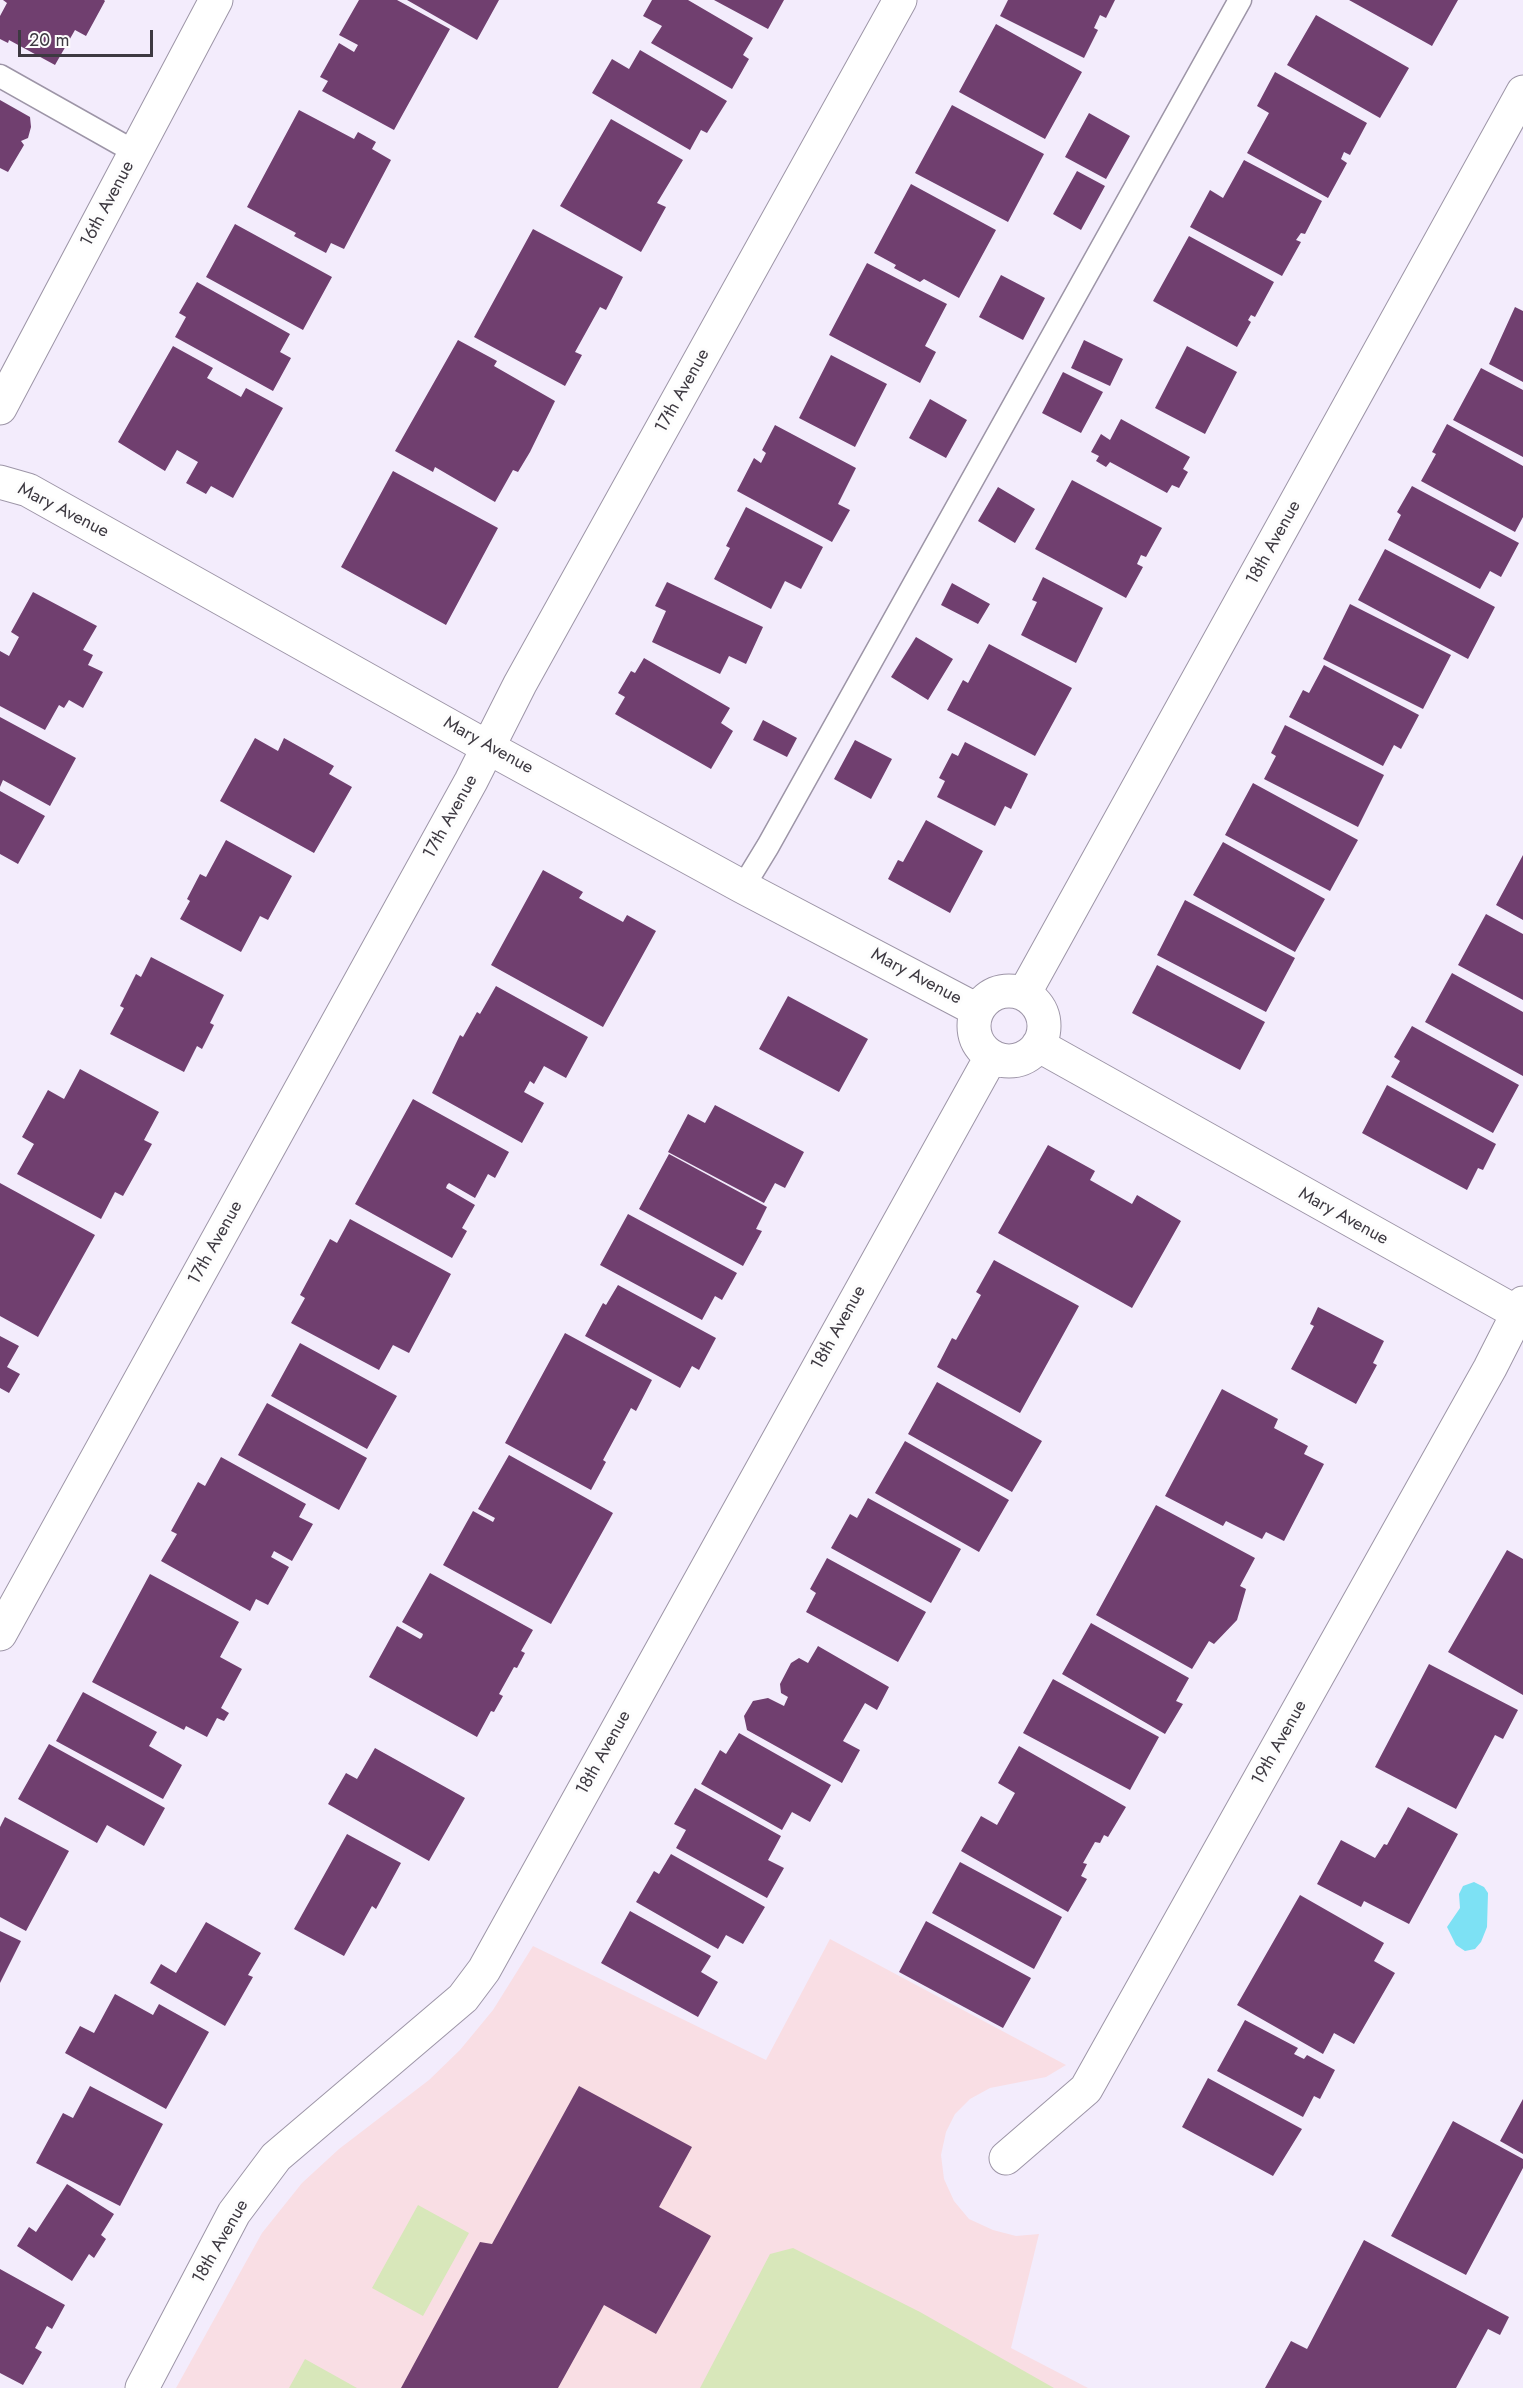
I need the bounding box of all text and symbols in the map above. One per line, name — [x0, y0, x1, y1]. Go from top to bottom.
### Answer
scale bar — [21, 18, 156, 56]
text: 20 m — [29, 27, 69, 53]
street label: 16th Avenue — [76, 158, 140, 250]
street label: 17th Avenue — [651, 345, 715, 437]
street label: Mary Avenue — [14, 479, 112, 543]
street label: 18th Avenue — [1242, 497, 1306, 589]
street label: Mary Avenue — [439, 712, 537, 780]
street label: 17th Avenue — [419, 771, 483, 863]
street label: Mary Avenue — [867, 944, 965, 1010]
street label: Mary Avenue — [1294, 1183, 1392, 1251]
street label: 17th Avenue — [184, 1197, 248, 1289]
street label: 18th Avenue — [807, 1282, 871, 1374]
street label: 19th Avenue — [1248, 1697, 1312, 1789]
street label: 18th Avenue — [572, 1707, 636, 1799]
street label: 18th Avenue — [188, 2196, 254, 2288]

